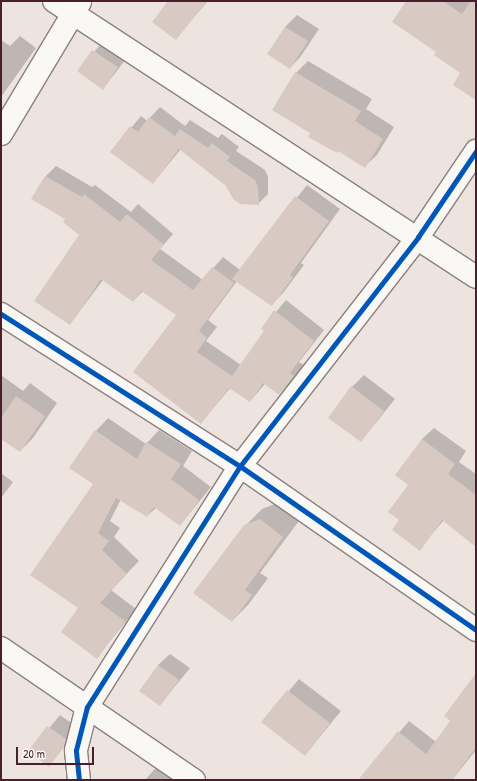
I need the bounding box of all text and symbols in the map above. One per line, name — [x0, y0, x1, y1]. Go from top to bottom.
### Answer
scale bar — [18, 739, 96, 765]
text: 20 m — [23, 745, 45, 762]

